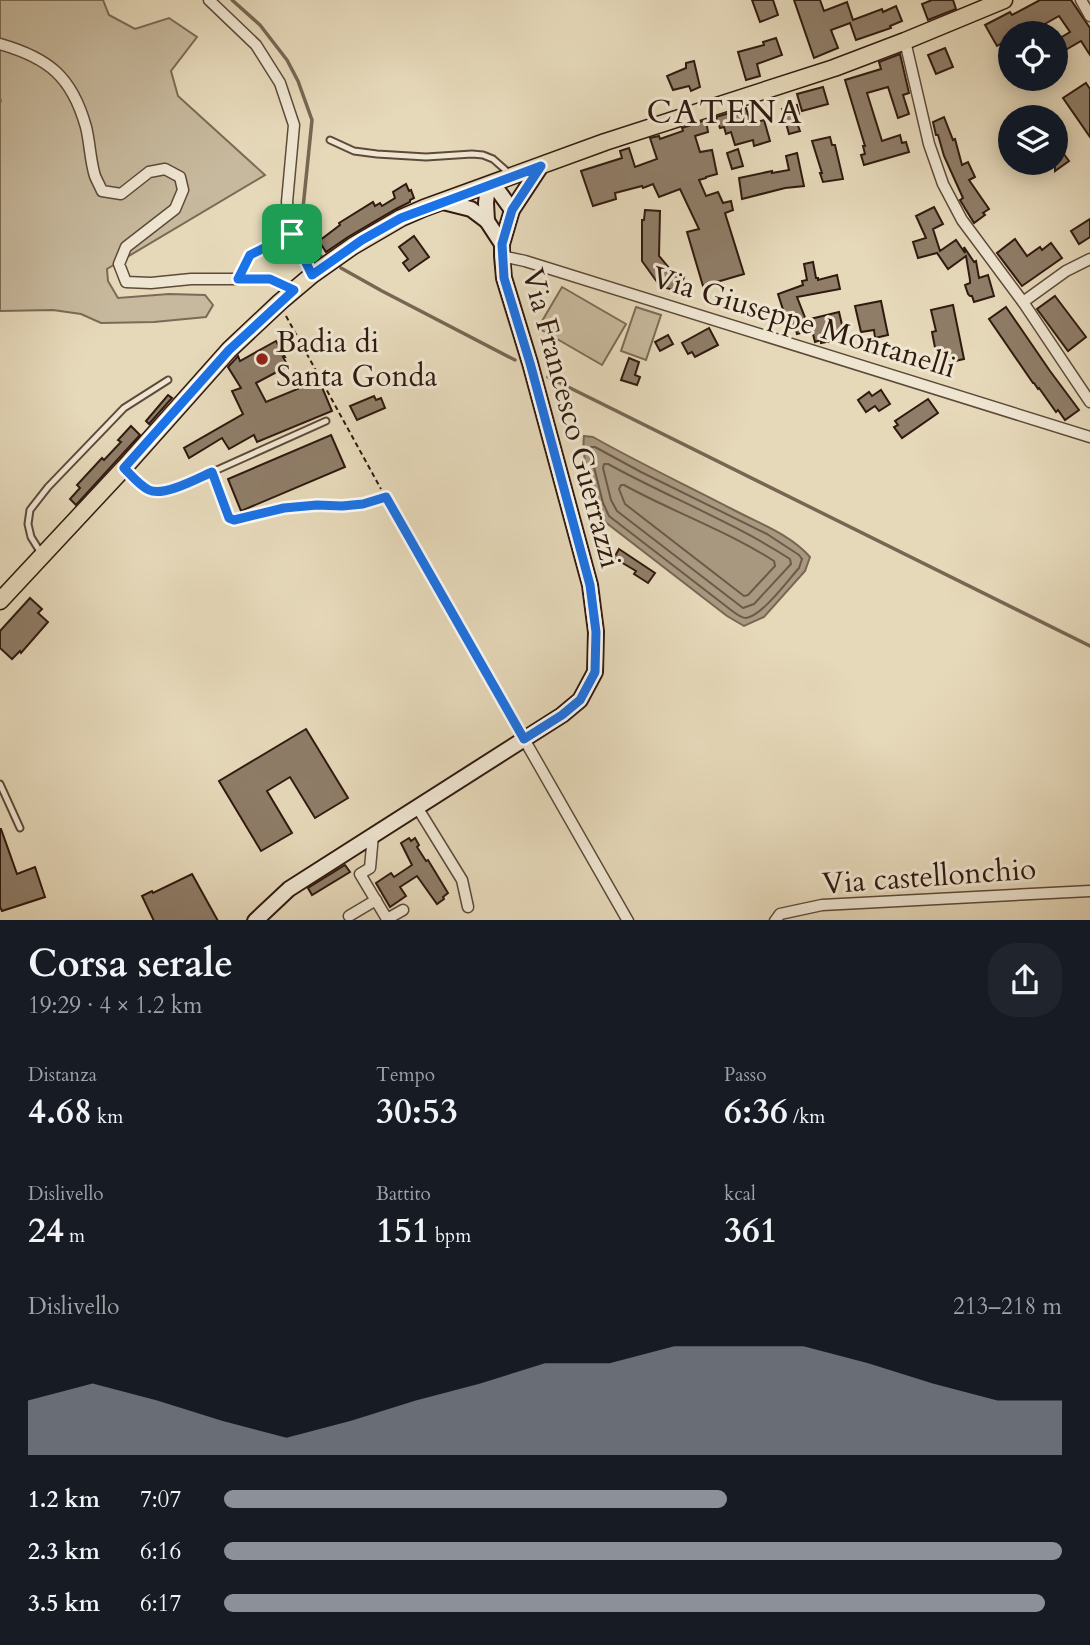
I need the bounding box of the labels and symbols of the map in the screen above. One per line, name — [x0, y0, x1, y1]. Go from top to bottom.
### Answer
district label: CATENA — [647, 90, 803, 135]
pin — [262, 204, 322, 264]
street label: Via Giuseppe Montanelli — [647, 257, 961, 388]
street label: Via Francesco Guerrazzi — [512, 264, 631, 573]
place label: Badia di Santa Gonda — [276, 322, 438, 397]
marker: Badia di Santa Gonda — [254, 351, 270, 367]
street label: Via castellonchio — [821, 849, 1038, 904]

